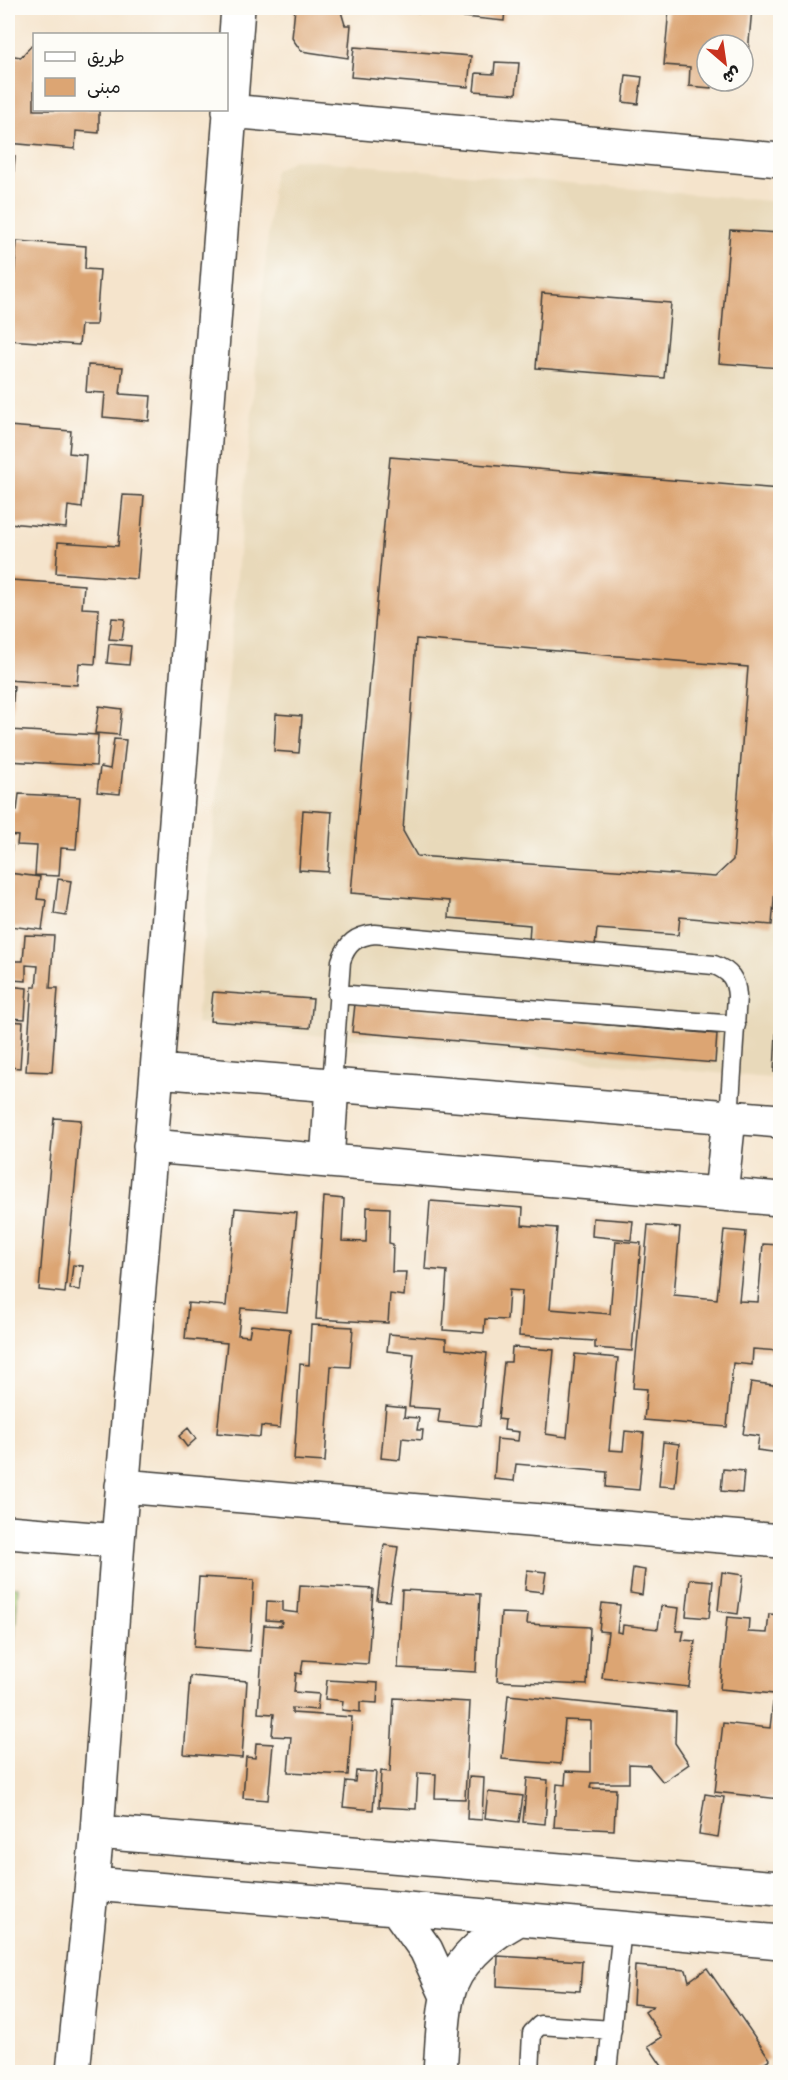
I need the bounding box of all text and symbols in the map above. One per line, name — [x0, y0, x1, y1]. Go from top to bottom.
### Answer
legend — [33, 33, 228, 111]
north arrow — [695, 33, 755, 93]
text: طريق — [87, 45, 125, 69]
text: ش — [719, 62, 745, 89]
text: مبنى — [87, 75, 121, 99]

